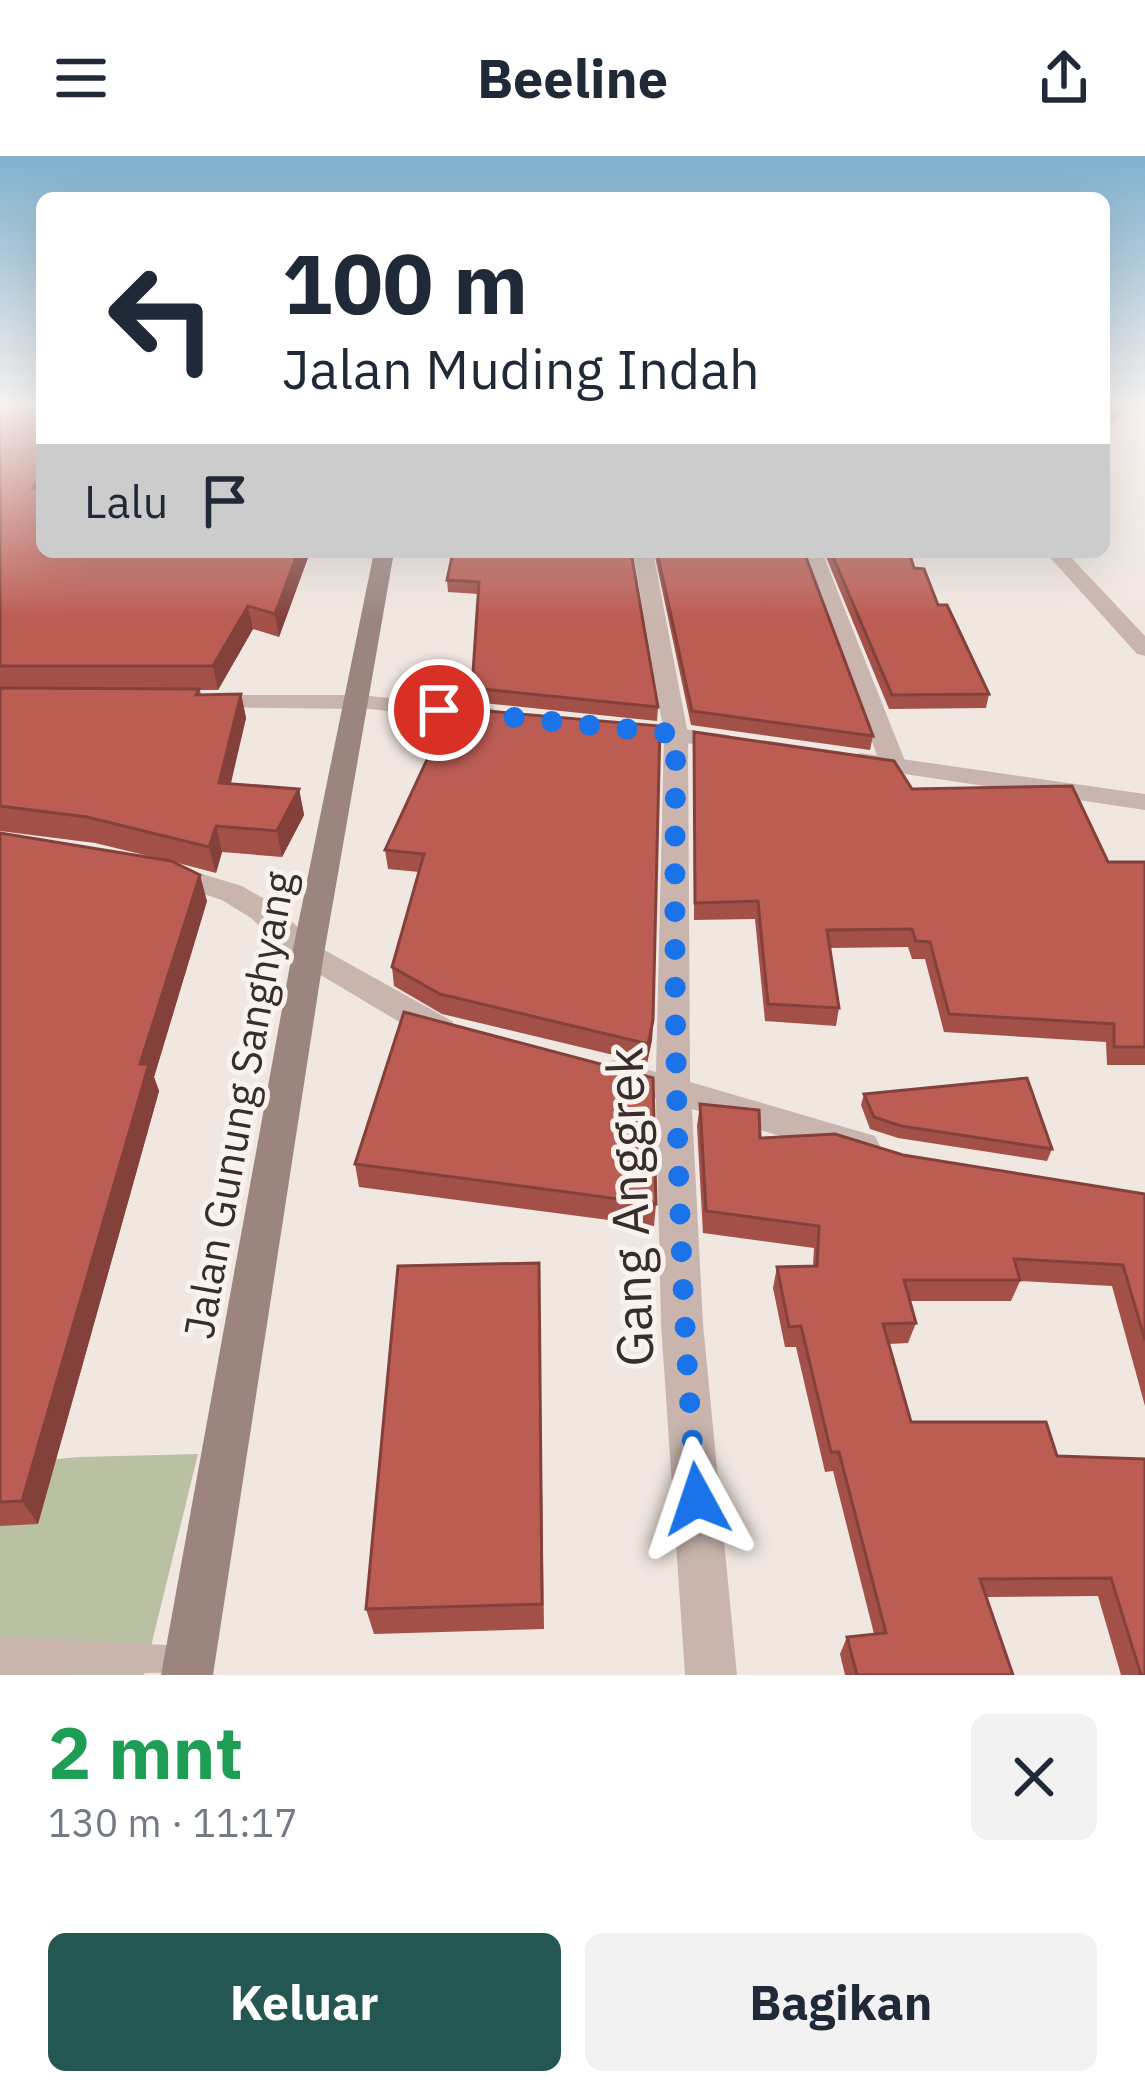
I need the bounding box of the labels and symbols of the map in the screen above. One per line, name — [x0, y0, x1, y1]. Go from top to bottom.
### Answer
pin — [388, 659, 490, 761]
street label: Jalan Gunung Sanghyang — [170, 867, 307, 1343]
street label: Gang Anggrek — [590, 1046, 668, 1368]
position arrow — [634, 1436, 760, 1562]

